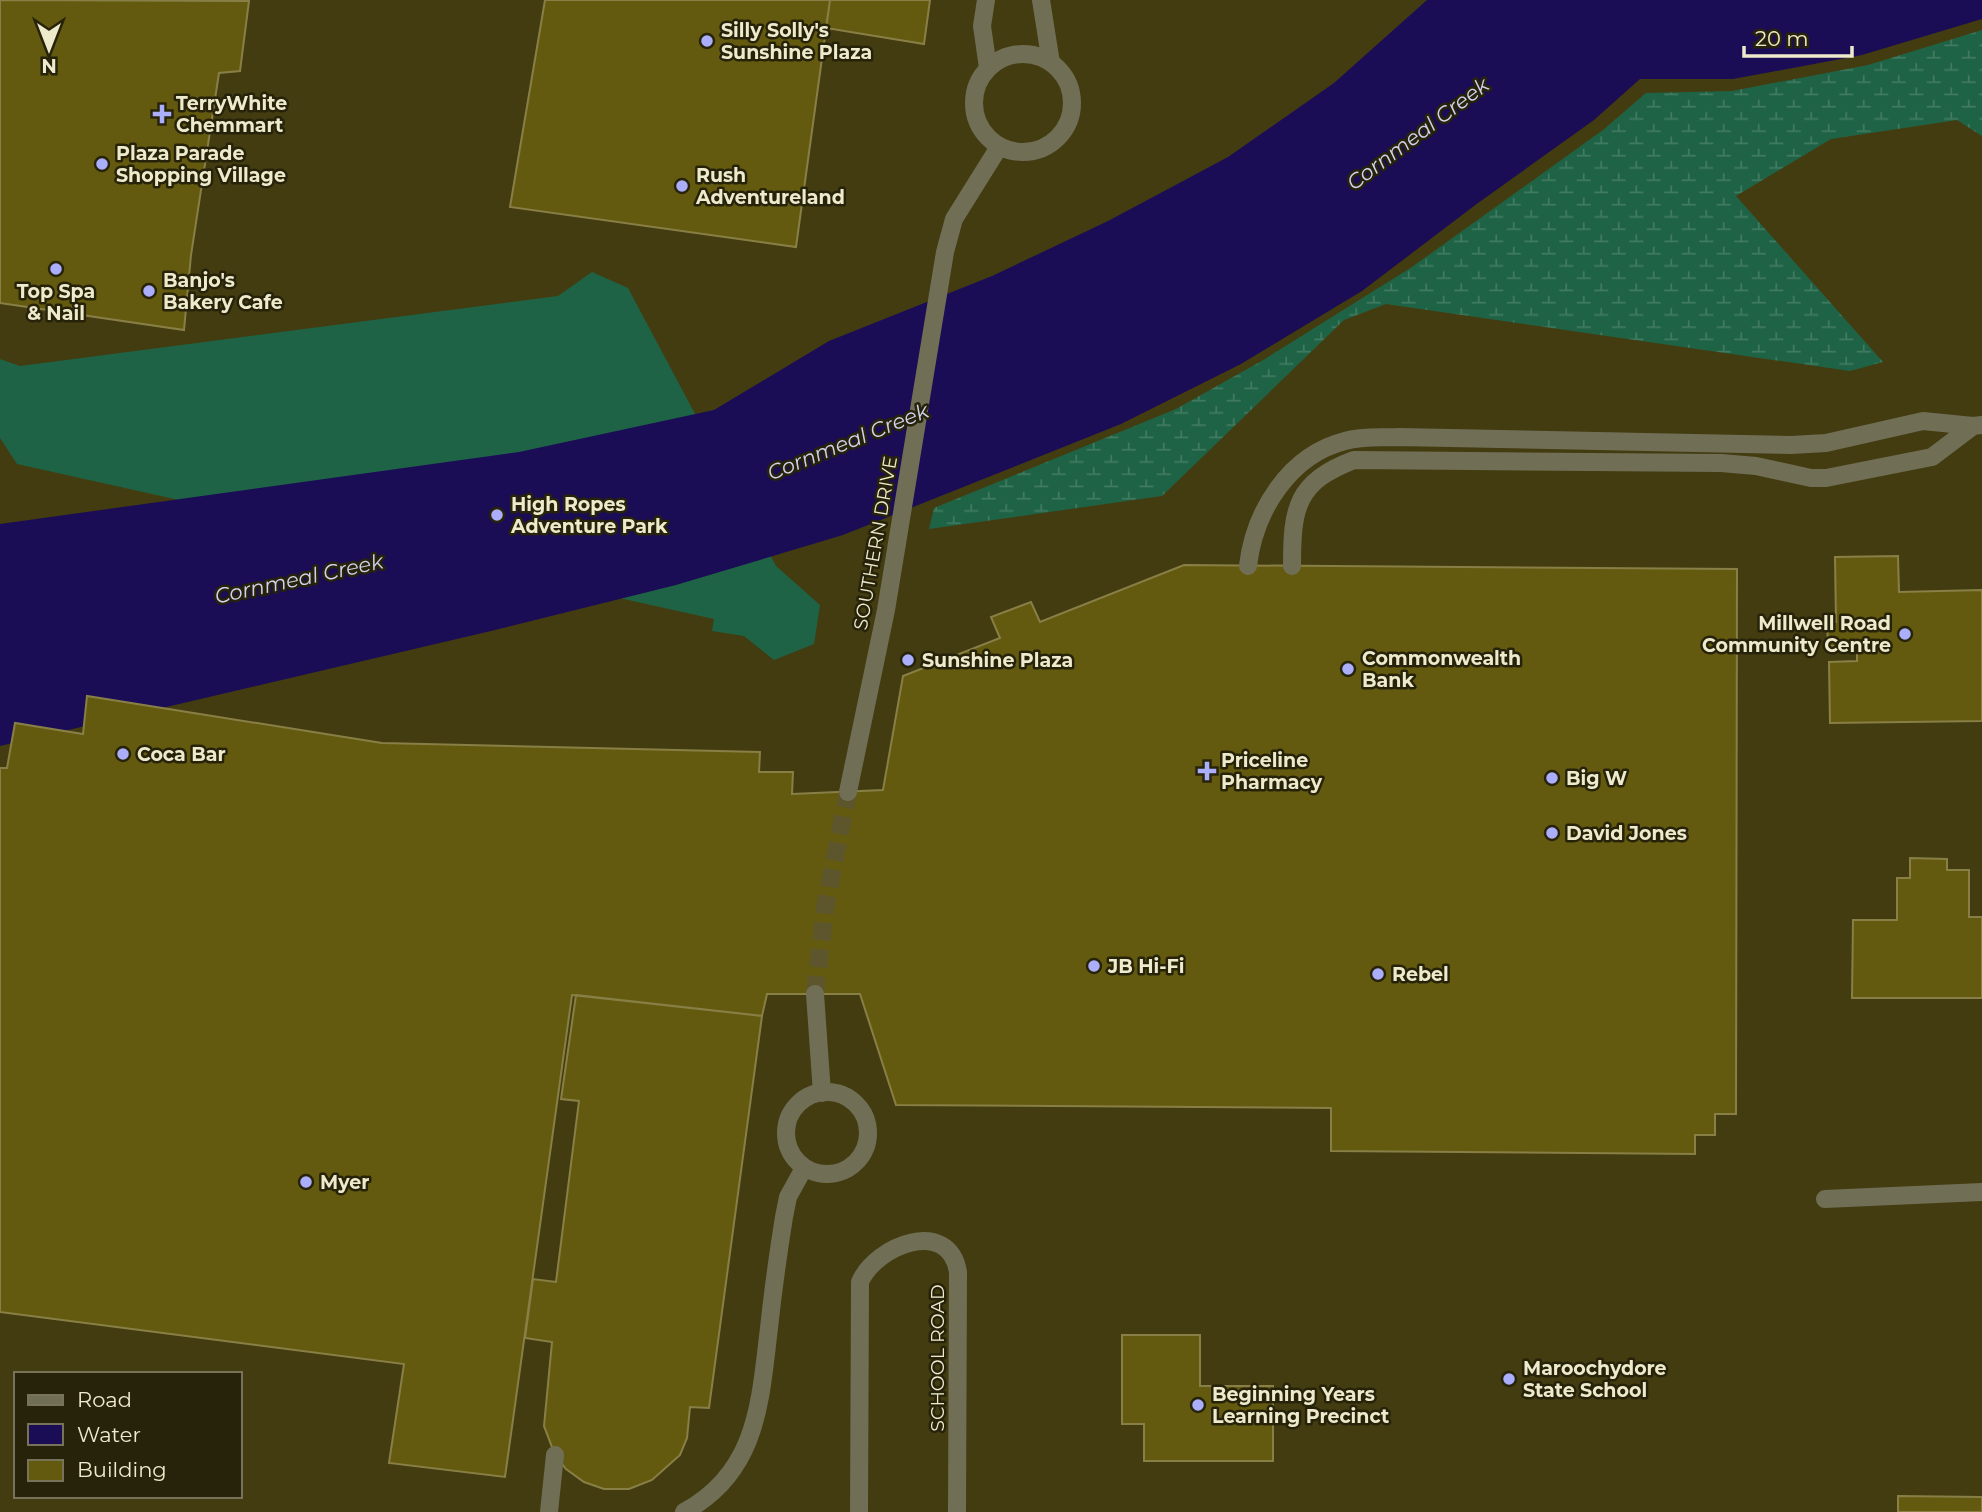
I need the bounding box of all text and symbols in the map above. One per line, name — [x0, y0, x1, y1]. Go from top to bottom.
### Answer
north arrow — [14, 14, 84, 84]
scale bar — [1744, 14, 1853, 58]
place label: Silly Solly's Sunshine Plaza — [721, 19, 872, 64]
text: 20 m — [1755, 26, 1809, 51]
marker: Silly Solly's Sunshine Plaza — [699, 33, 715, 49]
text: N — [41, 54, 57, 77]
water label: Cornmeal Creek — [1342, 71, 1495, 195]
place label: TerryWhite Chemmart — [176, 92, 287, 137]
marker: TerryWhite Chemmart — [154, 106, 170, 122]
place label: Plaza Parade Shopping Village — [116, 142, 286, 187]
marker: Plaza Parade Shopping Village — [94, 156, 110, 172]
place label: Rush Adventureland — [695, 164, 845, 209]
marker: Rush Adventureland — [674, 178, 690, 194]
marker: Top Spa & Nail — [48, 261, 64, 277]
place label: Banjo's Bakery Cafe — [163, 269, 283, 314]
place label: Top Spa & Nail — [17, 280, 95, 325]
marker: Banjo's Bakery Cafe — [141, 283, 157, 299]
water label: Cornmeal Creek — [764, 397, 933, 485]
street label: SOUTHERN DRIVE — [849, 454, 902, 632]
place label: High Ropes Adventure Park — [510, 493, 668, 538]
marker: High Ropes Adventure Park — [489, 507, 505, 523]
water label: Cornmeal Creek — [212, 548, 387, 609]
place label: Millwell Road Community Centre — [1702, 612, 1891, 657]
marker: Millwell Road Community Centre — [1897, 626, 1913, 642]
place label: Commonwealth Bank — [1362, 647, 1521, 692]
place label: Sunshine Plaza — [922, 649, 1073, 672]
marker: Sunshine Plaza — [900, 652, 916, 668]
marker: Commonwealth Bank — [1340, 661, 1356, 677]
place label: Coca Bar — [137, 743, 226, 766]
marker: Coca Bar — [115, 746, 131, 762]
place label: Priceline Pharmacy — [1221, 749, 1323, 794]
marker: Priceline Pharmacy — [1199, 763, 1215, 779]
place label: Big W — [1566, 767, 1627, 790]
marker: Big W — [1544, 770, 1560, 786]
place label: David Jones — [1566, 822, 1687, 845]
marker: David Jones — [1544, 825, 1560, 841]
place label: JB Hi-Fi — [1107, 955, 1184, 978]
marker: JB Hi-Fi — [1086, 958, 1102, 974]
place label: Rebel — [1392, 963, 1449, 986]
marker: Rebel — [1370, 966, 1386, 982]
place label: Myer — [320, 1171, 369, 1194]
marker: Myer — [298, 1174, 314, 1190]
street label: SCHOOL ROAD — [926, 1284, 949, 1432]
place label: Maroochydore State School — [1523, 1357, 1667, 1402]
marker: Maroochydore State School — [1501, 1371, 1517, 1387]
legend — [14, 1372, 242, 1498]
place label: Beginning Years Learning Precinct — [1212, 1383, 1389, 1428]
text: Road — [77, 1387, 132, 1412]
marker: Beginning Years Learning Precinct — [1190, 1397, 1206, 1413]
text: Water — [77, 1422, 141, 1447]
text: Building — [77, 1457, 167, 1482]

